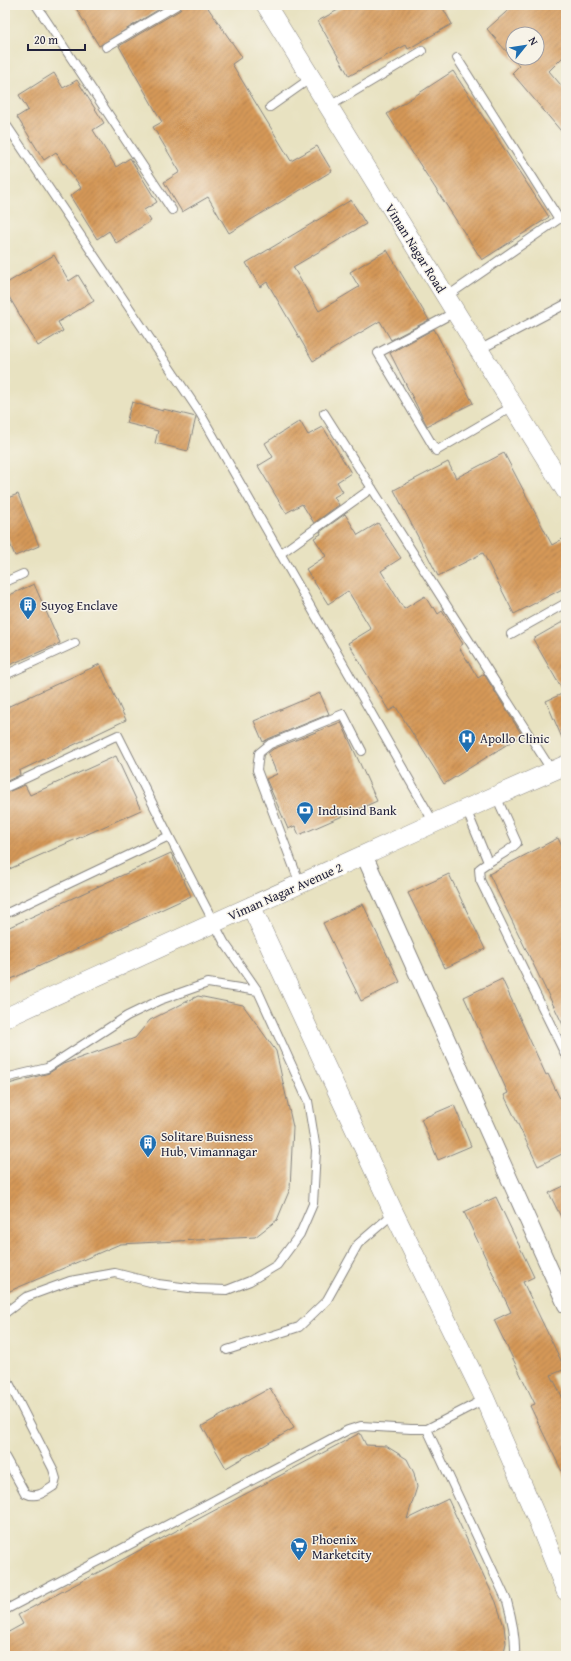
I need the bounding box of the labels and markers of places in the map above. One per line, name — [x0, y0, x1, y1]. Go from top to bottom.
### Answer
building icon: Suyog Enclave — [18, 595, 38, 620]
place label: Suyog Enclave — [41, 596, 118, 615]
hospital icon: Apollo Clinic — [457, 728, 477, 753]
place label: Apollo Clinic — [480, 729, 550, 748]
bank icon: Indusind Bank — [295, 800, 315, 825]
place label: Indusind Bank — [318, 801, 397, 820]
place label: Solitare Buisness Hub, Vimannagar — [161, 1127, 258, 1161]
building icon: Solitare Buisness Hub, Vimannagar — [138, 1133, 158, 1158]
place label: Phoenix Marketcity — [312, 1530, 372, 1564]
supermarket icon: Phoenix Marketcity — [289, 1536, 309, 1561]

